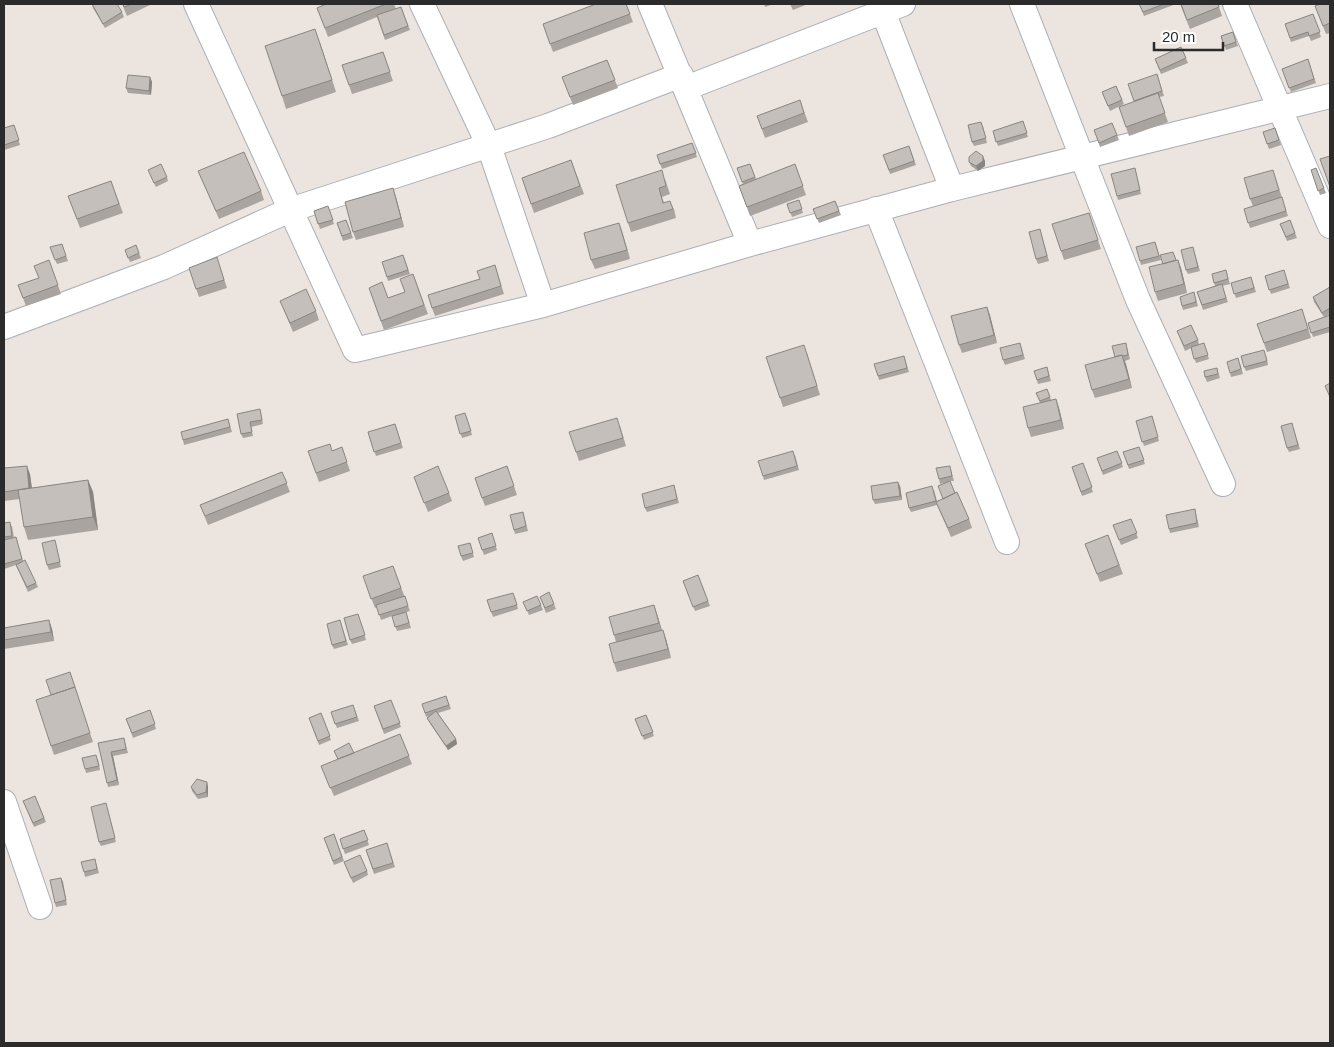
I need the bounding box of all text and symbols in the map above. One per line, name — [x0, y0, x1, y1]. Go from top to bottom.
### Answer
scale bar — [1154, 20, 1223, 52]
text: 20 m — [1162, 28, 1195, 45]

